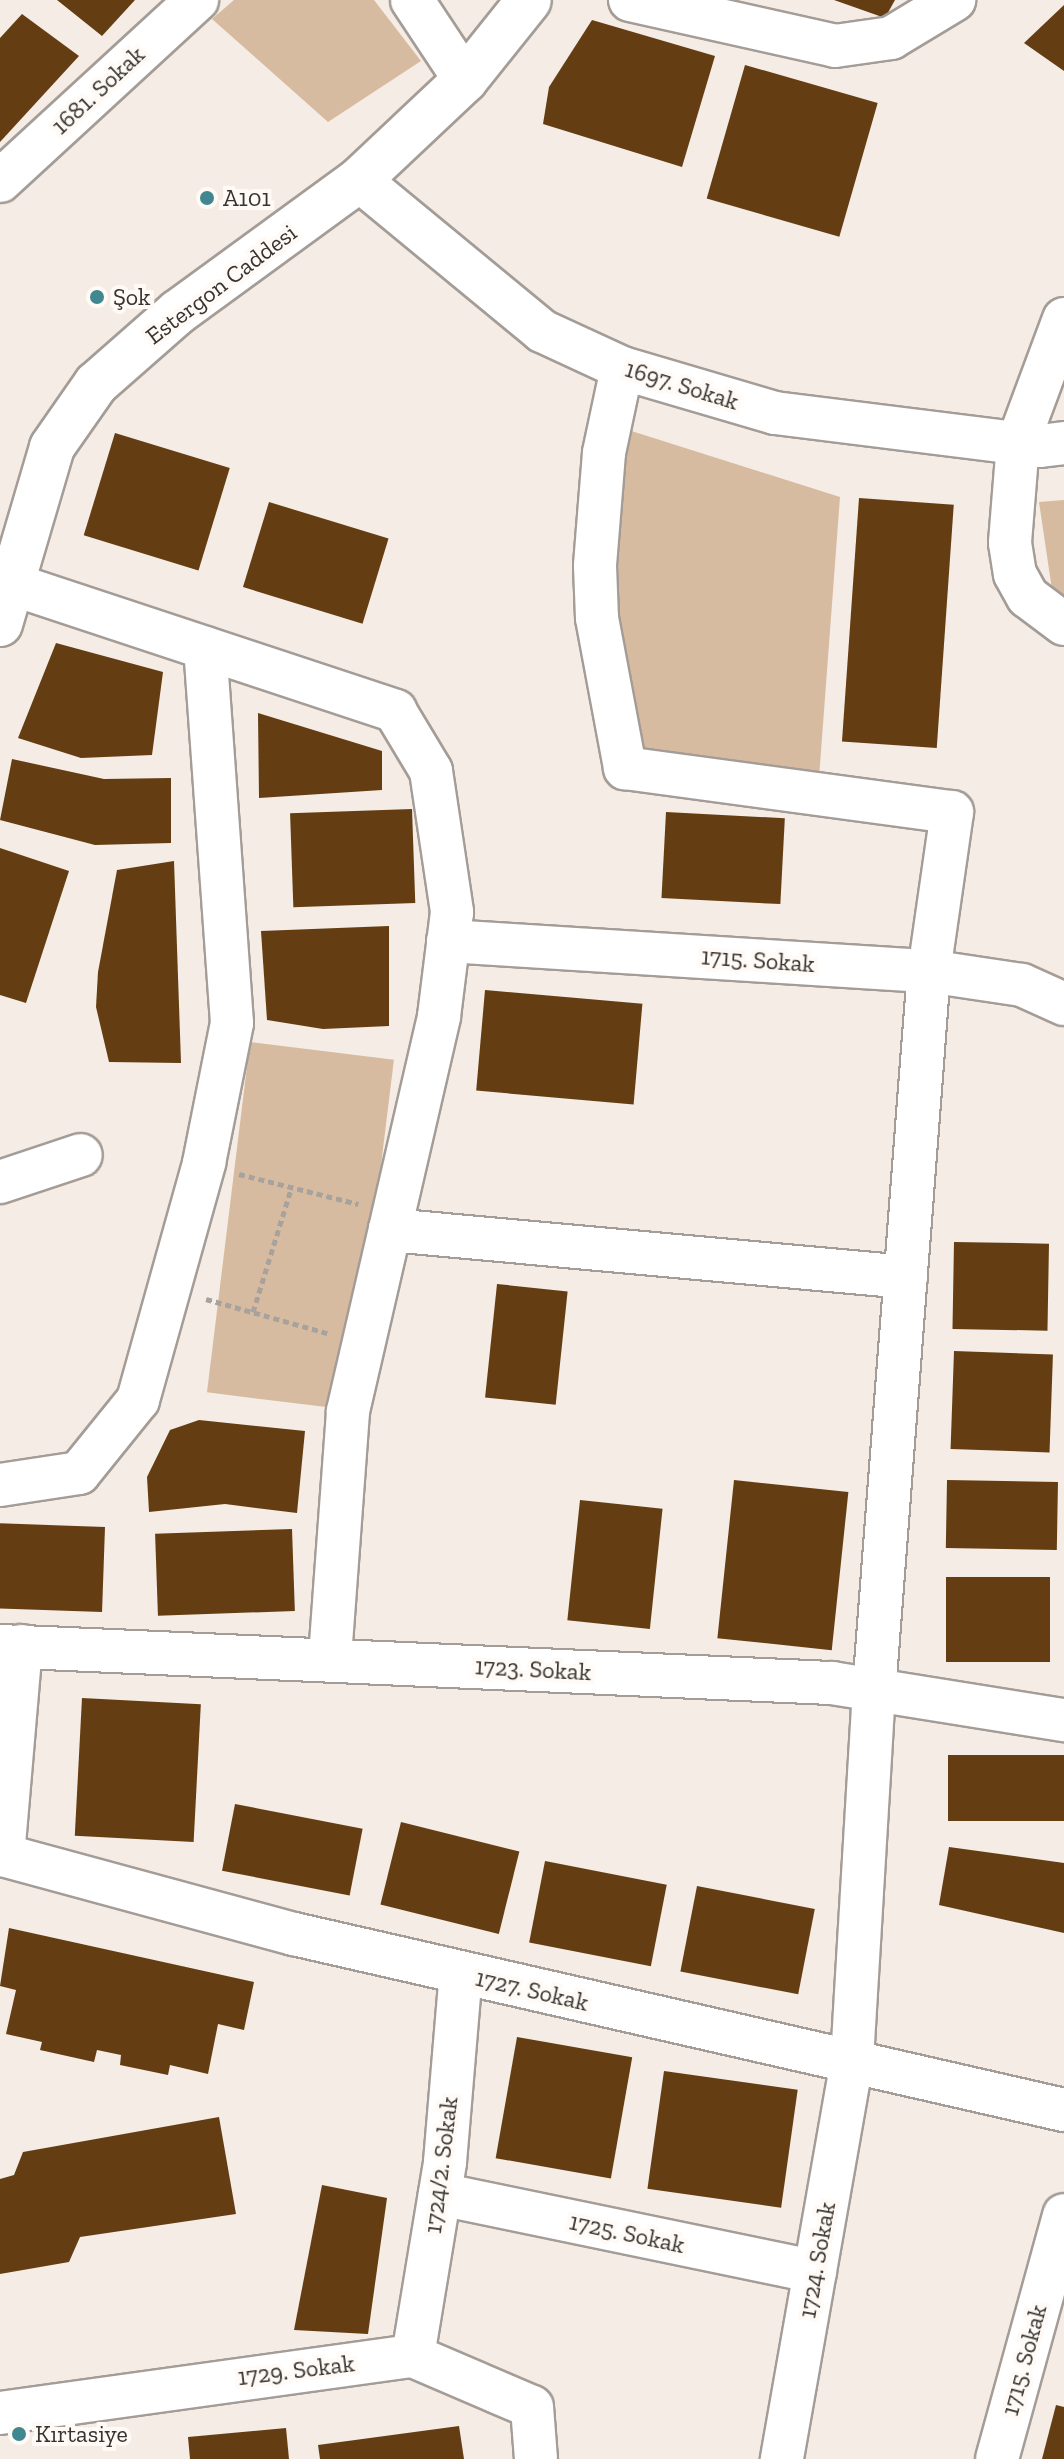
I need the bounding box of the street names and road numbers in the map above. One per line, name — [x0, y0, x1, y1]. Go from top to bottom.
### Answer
street label: 1681. Sokak — [46, 40, 150, 140]
street label: Estergon Caddesi — [140, 218, 302, 350]
street label: 1697. Sokak — [622, 354, 742, 416]
street label: 1715. Sokak — [700, 942, 816, 978]
street label: 1723. Sokak — [474, 1652, 592, 1686]
street label: 1727. Sokak — [473, 1963, 591, 2017]
street label: 1724/2. Sokak — [418, 2095, 464, 2235]
street label: 1724. Sokak — [793, 2200, 841, 2320]
street label: 1725. Sokak — [567, 2207, 687, 2259]
street label: 1715. Sokak — [995, 2301, 1053, 2419]
street label: 1729. Sokak — [236, 2349, 356, 2391]

